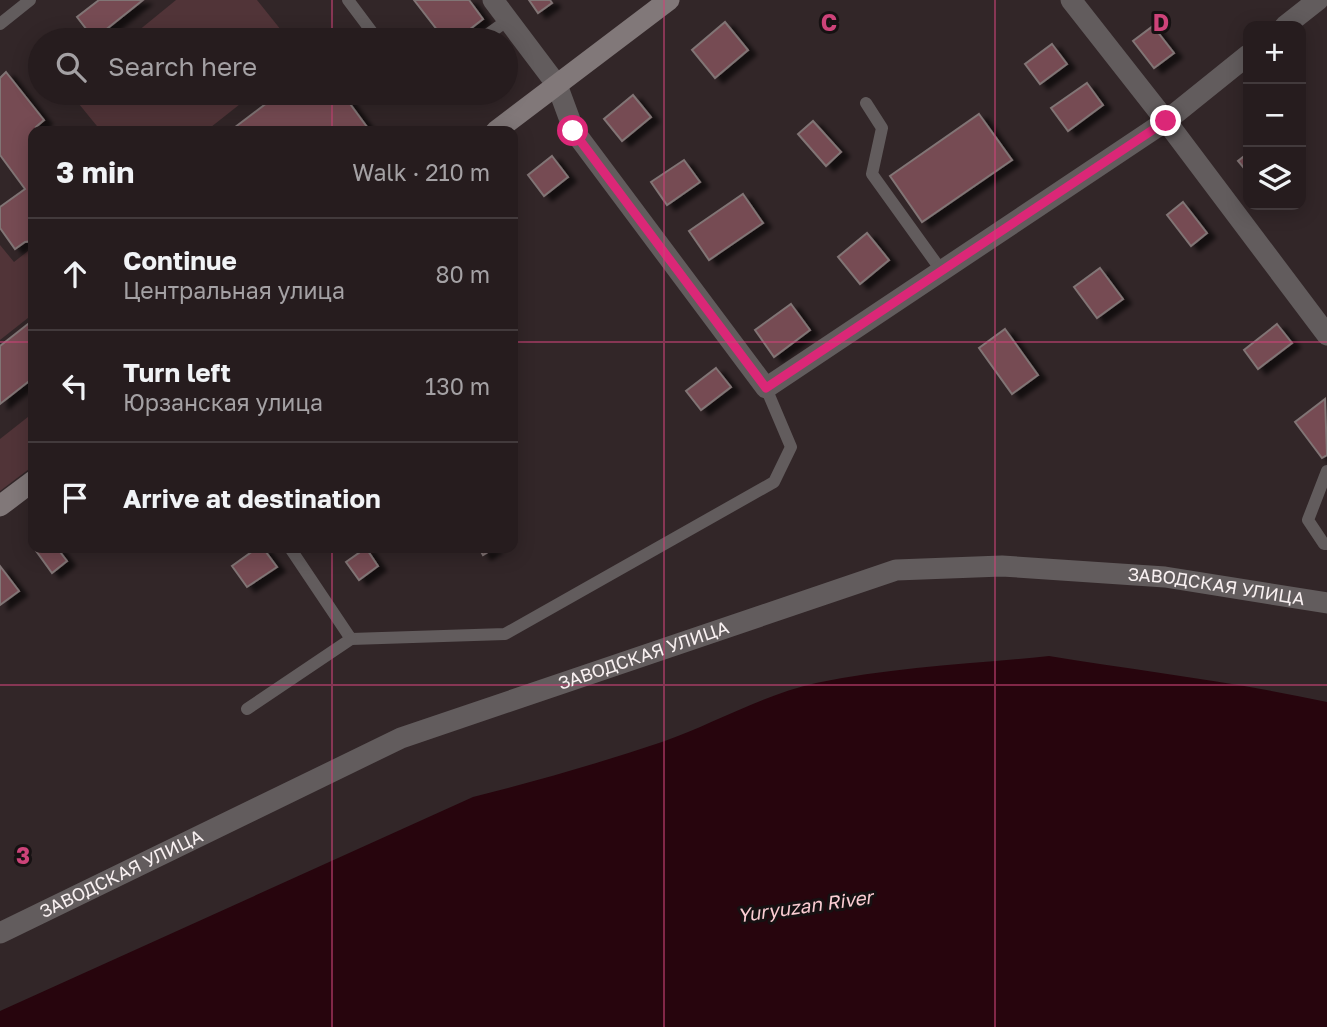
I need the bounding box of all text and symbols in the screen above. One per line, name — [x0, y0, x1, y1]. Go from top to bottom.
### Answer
text: C — [821, 8, 837, 36]
text: D — [1153, 8, 1169, 36]
map controls — [1243, 21, 1306, 210]
button: + — [1243, 21, 1306, 84]
search box — [28, 28, 518, 105]
icon: search — [52, 48, 90, 86]
text: Search here — [108, 51, 257, 82]
button: − — [1243, 84, 1306, 147]
route end — [1150, 105, 1181, 136]
route start — [557, 115, 588, 146]
button: layers — [1243, 147, 1306, 210]
text: 3 min — [56, 154, 134, 190]
text: Walk · 210 m — [352, 158, 490, 186]
text: Continue — [123, 245, 237, 276]
icon: ahead — [56, 255, 94, 293]
text: 80 m — [436, 260, 490, 288]
text: Центральная улица — [123, 276, 345, 304]
text: Turn left — [123, 357, 231, 388]
icon: left — [56, 367, 94, 405]
text: 130 m — [425, 372, 490, 400]
text: Юрзанская улица — [123, 388, 323, 416]
icon: arrive — [56, 479, 94, 517]
text: Arrive at destination — [123, 483, 381, 514]
street label: ЗАВОДСКАЯ УЛИЦА — [1127, 562, 1306, 609]
street label: ЗАВОДСКАЯ УЛИЦА — [555, 616, 731, 694]
street label: ЗАВОДСКАЯ УЛИЦА — [36, 824, 206, 922]
text: 3 — [16, 841, 30, 869]
water label: Yuryuzan River — [736, 884, 877, 926]

